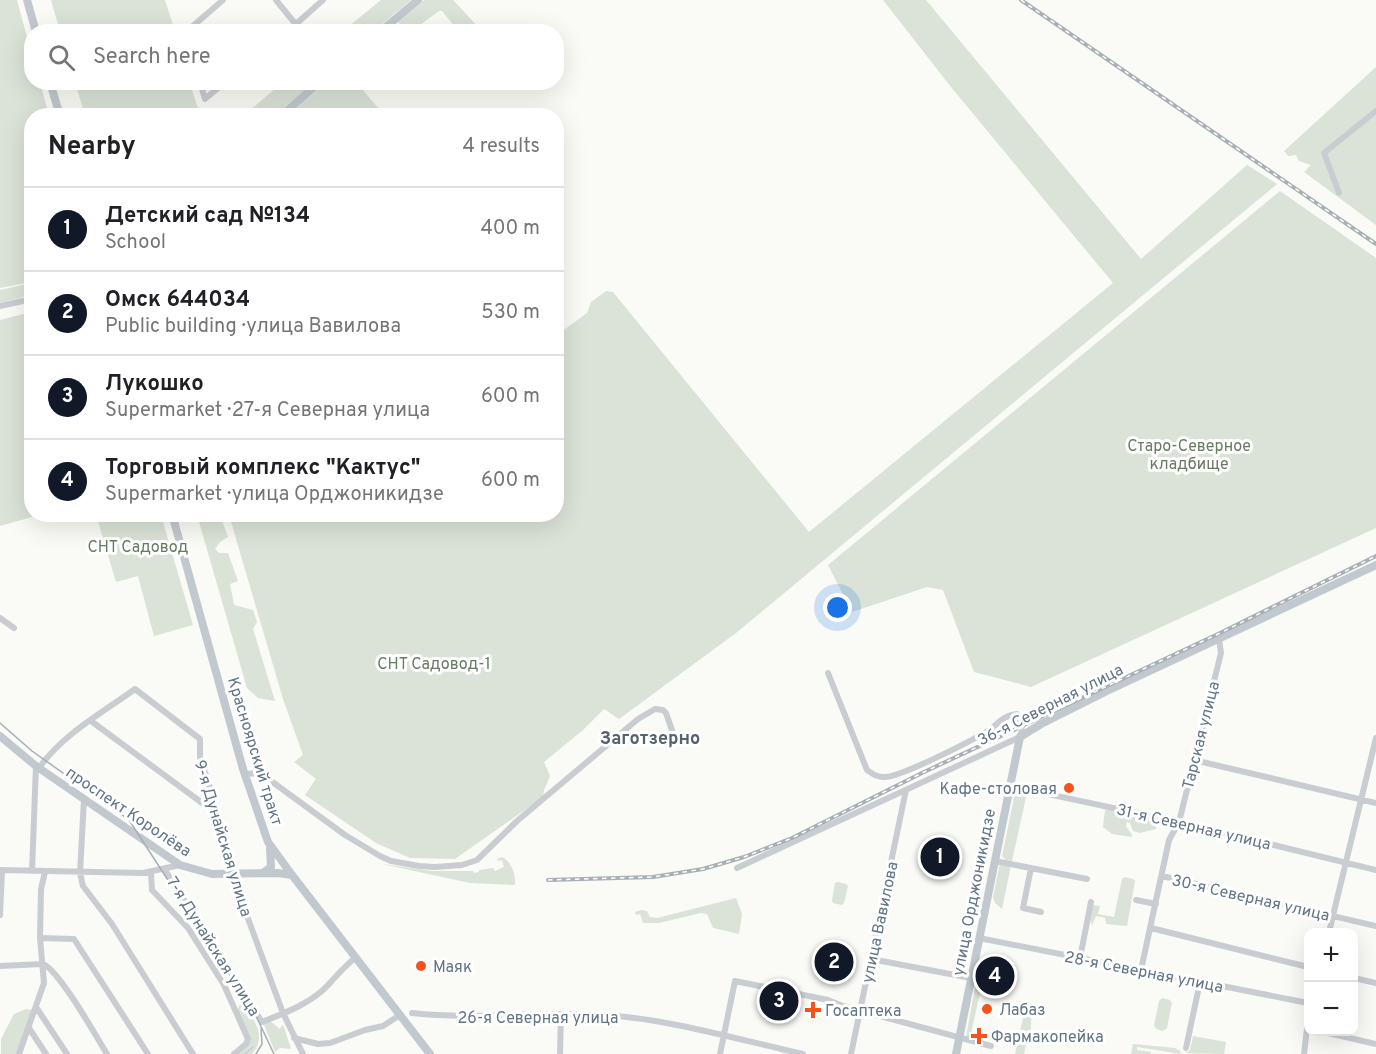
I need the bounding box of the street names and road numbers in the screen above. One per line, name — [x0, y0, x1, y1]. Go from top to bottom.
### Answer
street label: 36-я Северная улица — [975, 660, 1127, 751]
street label: Красноярский тракт — [222, 675, 286, 828]
street label: Тарская улица — [1179, 680, 1225, 791]
street label: 9-я Дунайская улица — [189, 758, 255, 919]
street label: проспект Королёва — [61, 763, 194, 862]
street label: 31-я Северная улица — [1114, 800, 1273, 855]
street label: улица Орджоникидзе — [949, 807, 1001, 978]
street label: улица Вавилова — [858, 860, 904, 985]
street label: 30-я Северная улица — [1170, 871, 1331, 927]
street label: 7-я Дунайская улица — [161, 874, 263, 1021]
street label: 28-я Северная улица — [1063, 948, 1225, 998]
street label: 26-я Северная улица — [458, 1009, 618, 1029]

